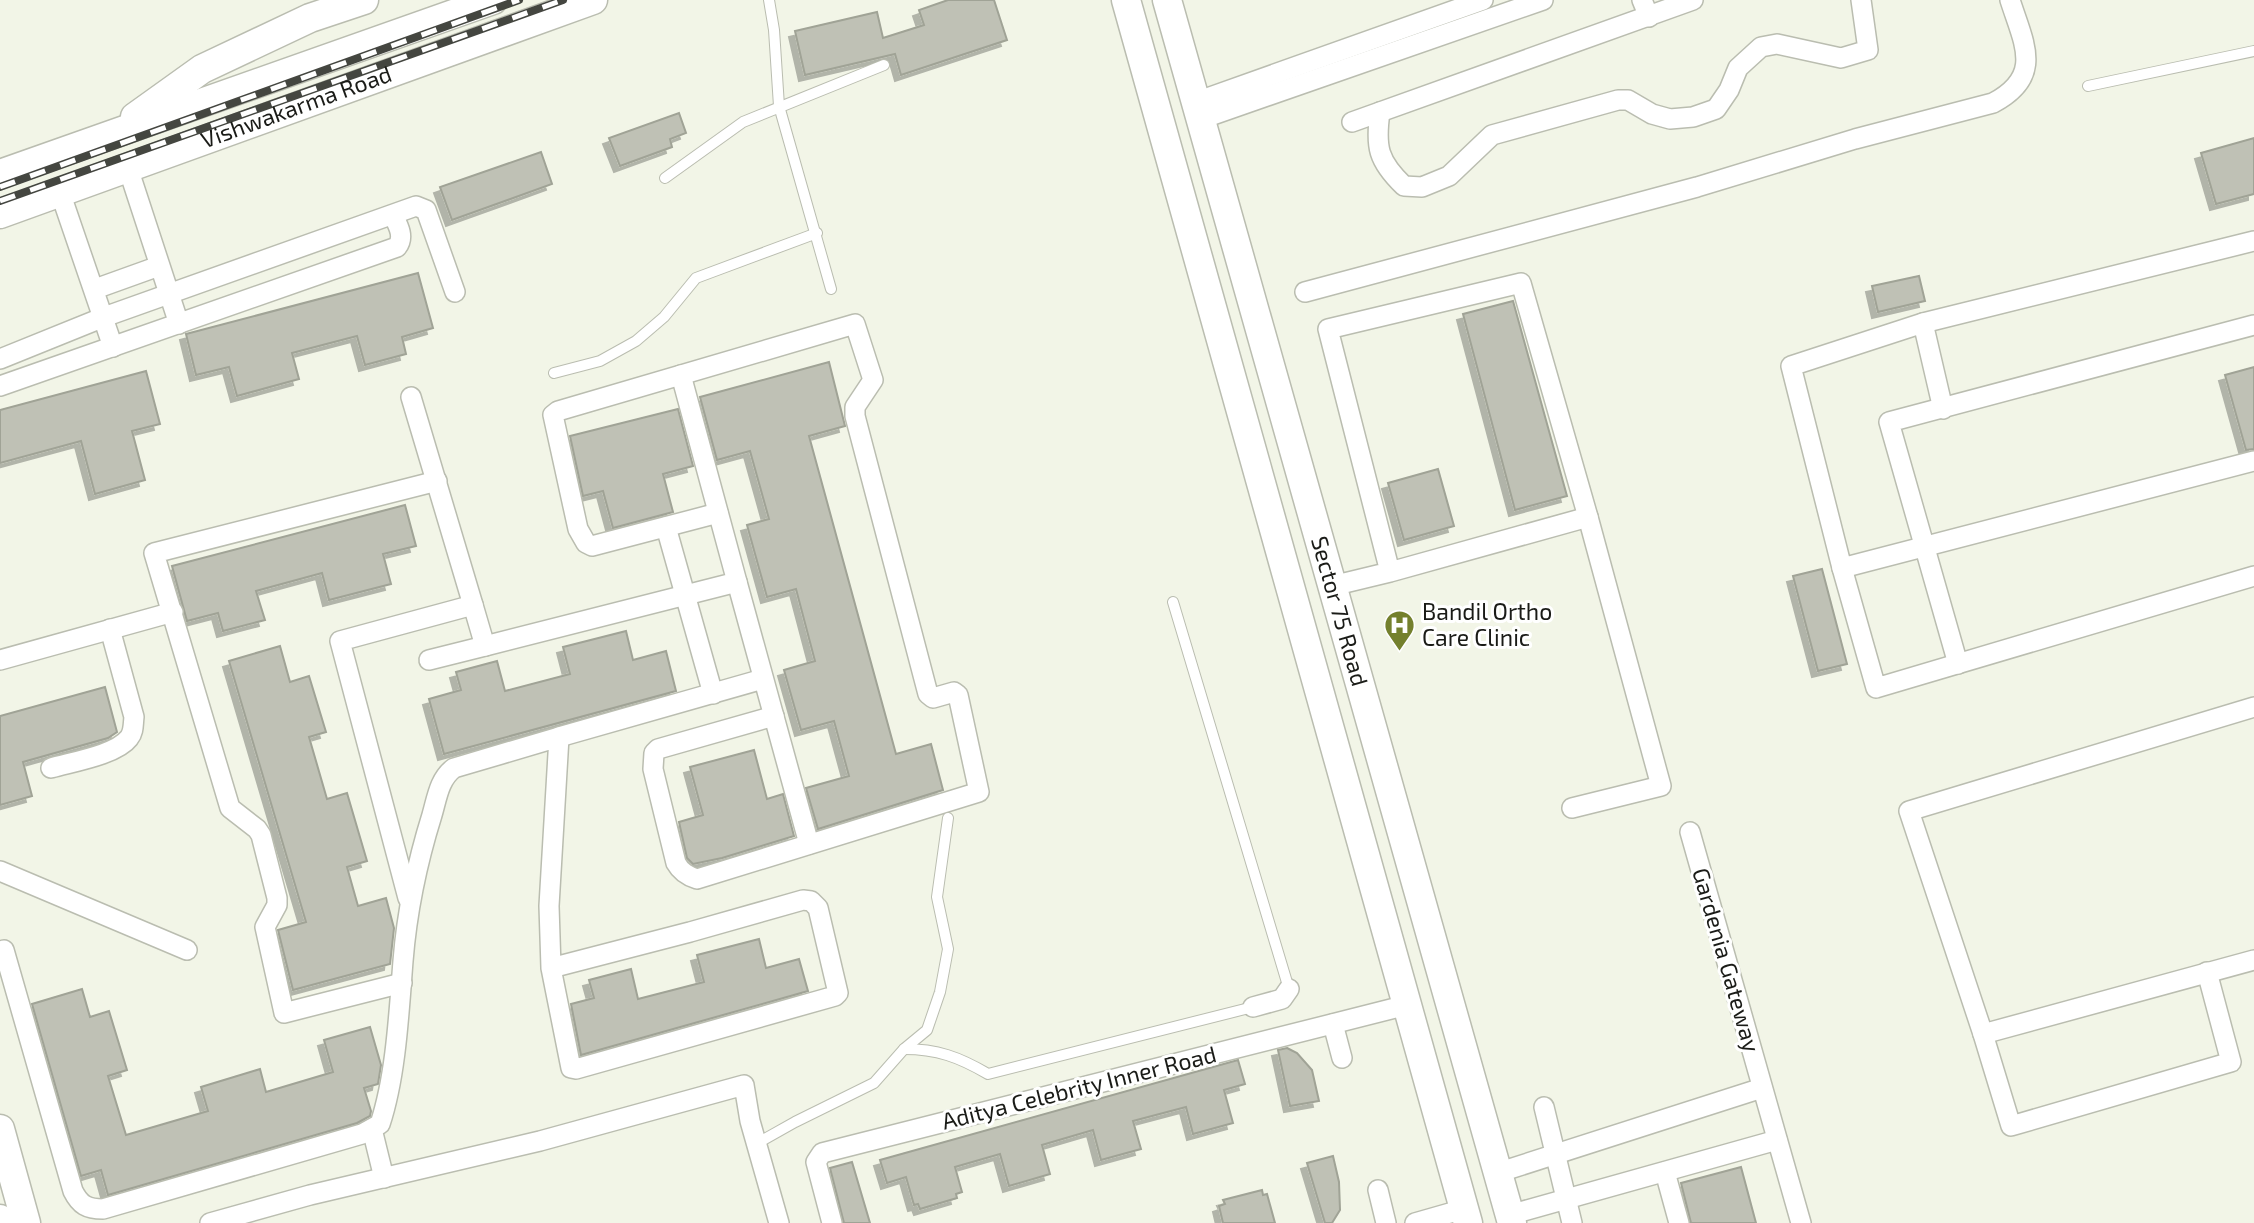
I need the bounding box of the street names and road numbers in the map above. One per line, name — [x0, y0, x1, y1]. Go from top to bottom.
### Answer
street label: Vishwakarma Road — [197, 59, 395, 153]
street label: Sector 75 Road — [1306, 533, 1375, 689]
street label: Gardenia Gateway — [1687, 864, 1767, 1055]
street label: Aditya Celebrity Inner Road — [939, 1039, 1219, 1135]

